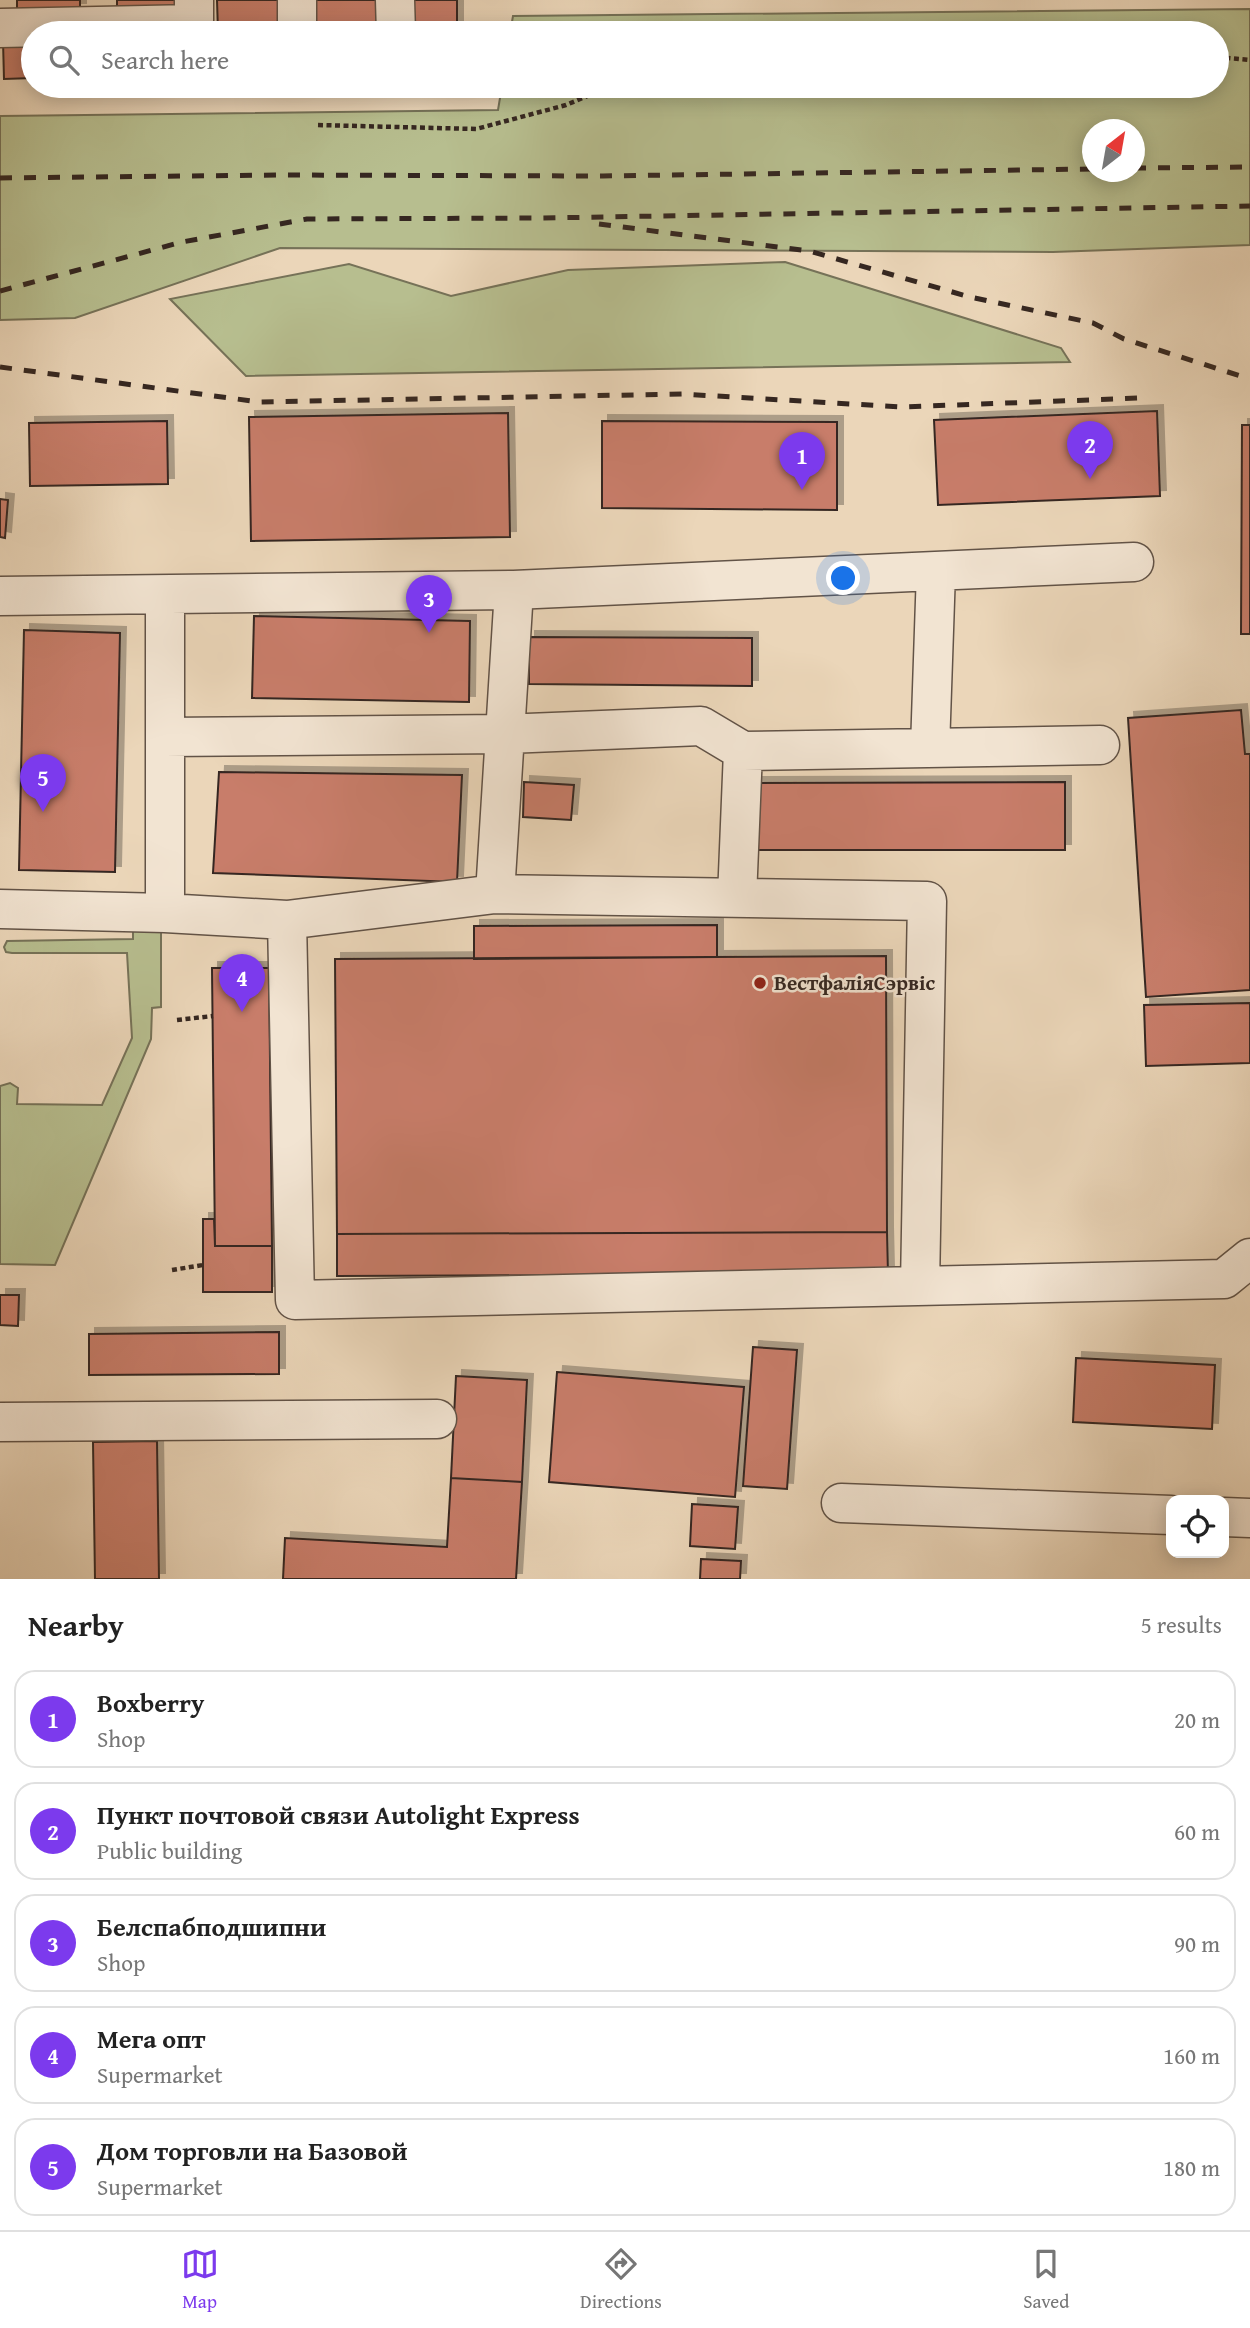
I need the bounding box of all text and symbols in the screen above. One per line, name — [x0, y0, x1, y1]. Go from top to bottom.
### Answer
search box — [21, 21, 1229, 98]
text: Search here — [101, 40, 229, 79]
icon: search — [45, 41, 83, 79]
north arrow — [1082, 119, 1145, 182]
pin: 2 — [1067, 421, 1113, 479]
pin: 1 — [779, 432, 825, 490]
your location — [826, 561, 860, 595]
pin: 3 — [406, 575, 452, 633]
pin: 5 — [20, 754, 66, 812]
pin: 4 — [219, 954, 265, 1012]
place label: ВестфаліяСэрвіс — [774, 967, 936, 998]
marker: ВестфаліяСэрвіс — [752, 975, 768, 991]
map controls — [1166, 1495, 1229, 1558]
button: locate — [1166, 1495, 1229, 1558]
text: Nearby — [28, 1603, 124, 1647]
text: 5 results — [1141, 1608, 1222, 1641]
text: Boxberry — [97, 1683, 204, 1722]
text: 1 — [47, 1703, 59, 1736]
text: 20 m — [1174, 1703, 1220, 1736]
text: Shop — [97, 1722, 145, 1755]
text: Пункт почтовой связи Autolight Express — [97, 1795, 580, 1834]
text: 2 — [47, 1815, 59, 1848]
text: 60 m — [1174, 1815, 1220, 1848]
text: Public building — [97, 1834, 242, 1867]
text: Белспабподшипни — [97, 1907, 326, 1946]
text: 3 — [47, 1927, 59, 1960]
text: 90 m — [1174, 1927, 1220, 1960]
text: Shop — [97, 1946, 145, 1979]
text: Мега опт — [97, 2019, 205, 2058]
text: 4 — [47, 2039, 59, 2072]
text: 160 m — [1163, 2039, 1220, 2072]
text: Supermarket — [97, 2058, 223, 2091]
text: Дом торговли на Базовой — [97, 2131, 408, 2170]
text: 5 — [47, 2151, 59, 2184]
text: 180 m — [1163, 2151, 1220, 2184]
text: Supermarket — [97, 2170, 223, 2203]
tab: Map — [181, 2245, 219, 2315]
tab: Directions — [580, 2245, 662, 2315]
tab: Saved — [1023, 2245, 1069, 2315]

